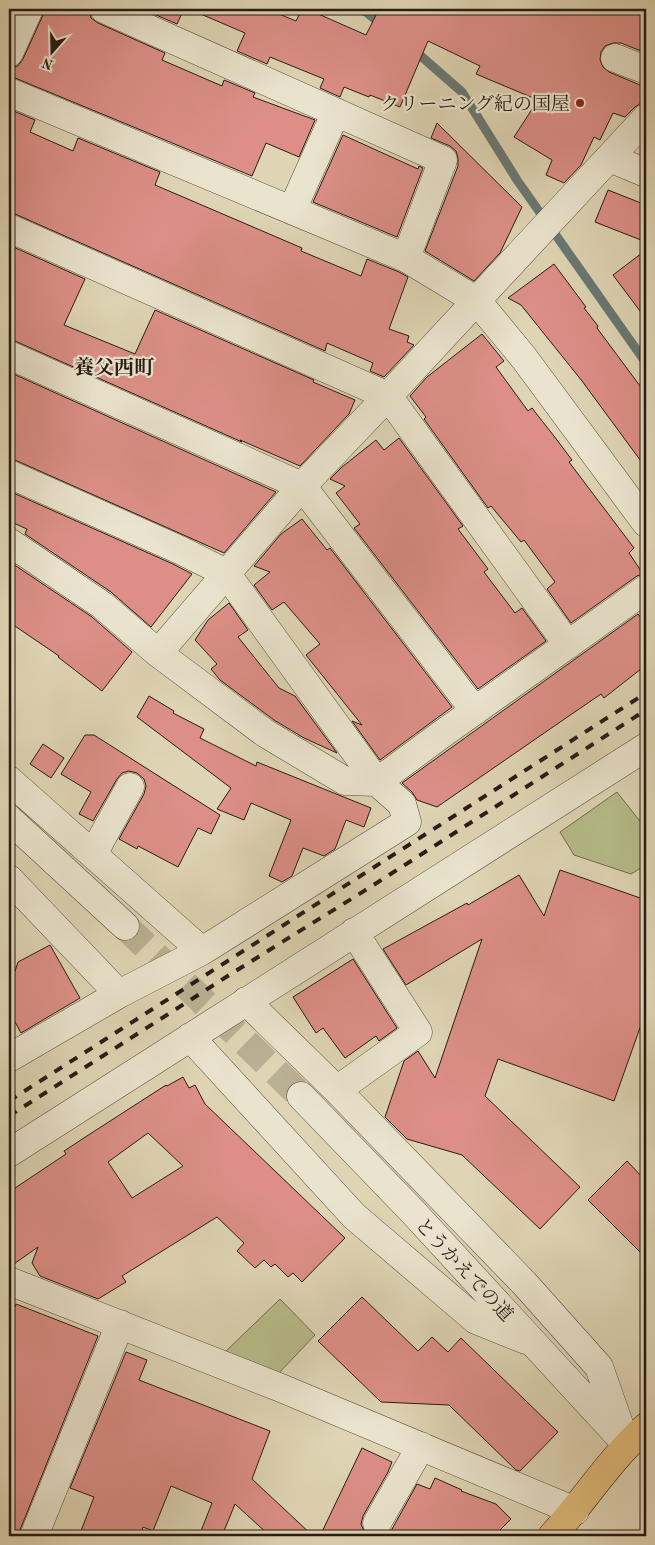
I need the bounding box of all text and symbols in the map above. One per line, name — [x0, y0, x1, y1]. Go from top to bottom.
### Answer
north arrow — [28, 28, 78, 78]
text: N — [40, 55, 55, 72]
place label: クリーニング紀の国屋 — [380, 94, 570, 115]
marker: クリーニング紀の国屋 — [574, 97, 586, 109]
district label: 養父西町 — [74, 356, 155, 379]
street label: とうかえでの道 — [411, 1214, 517, 1326]

